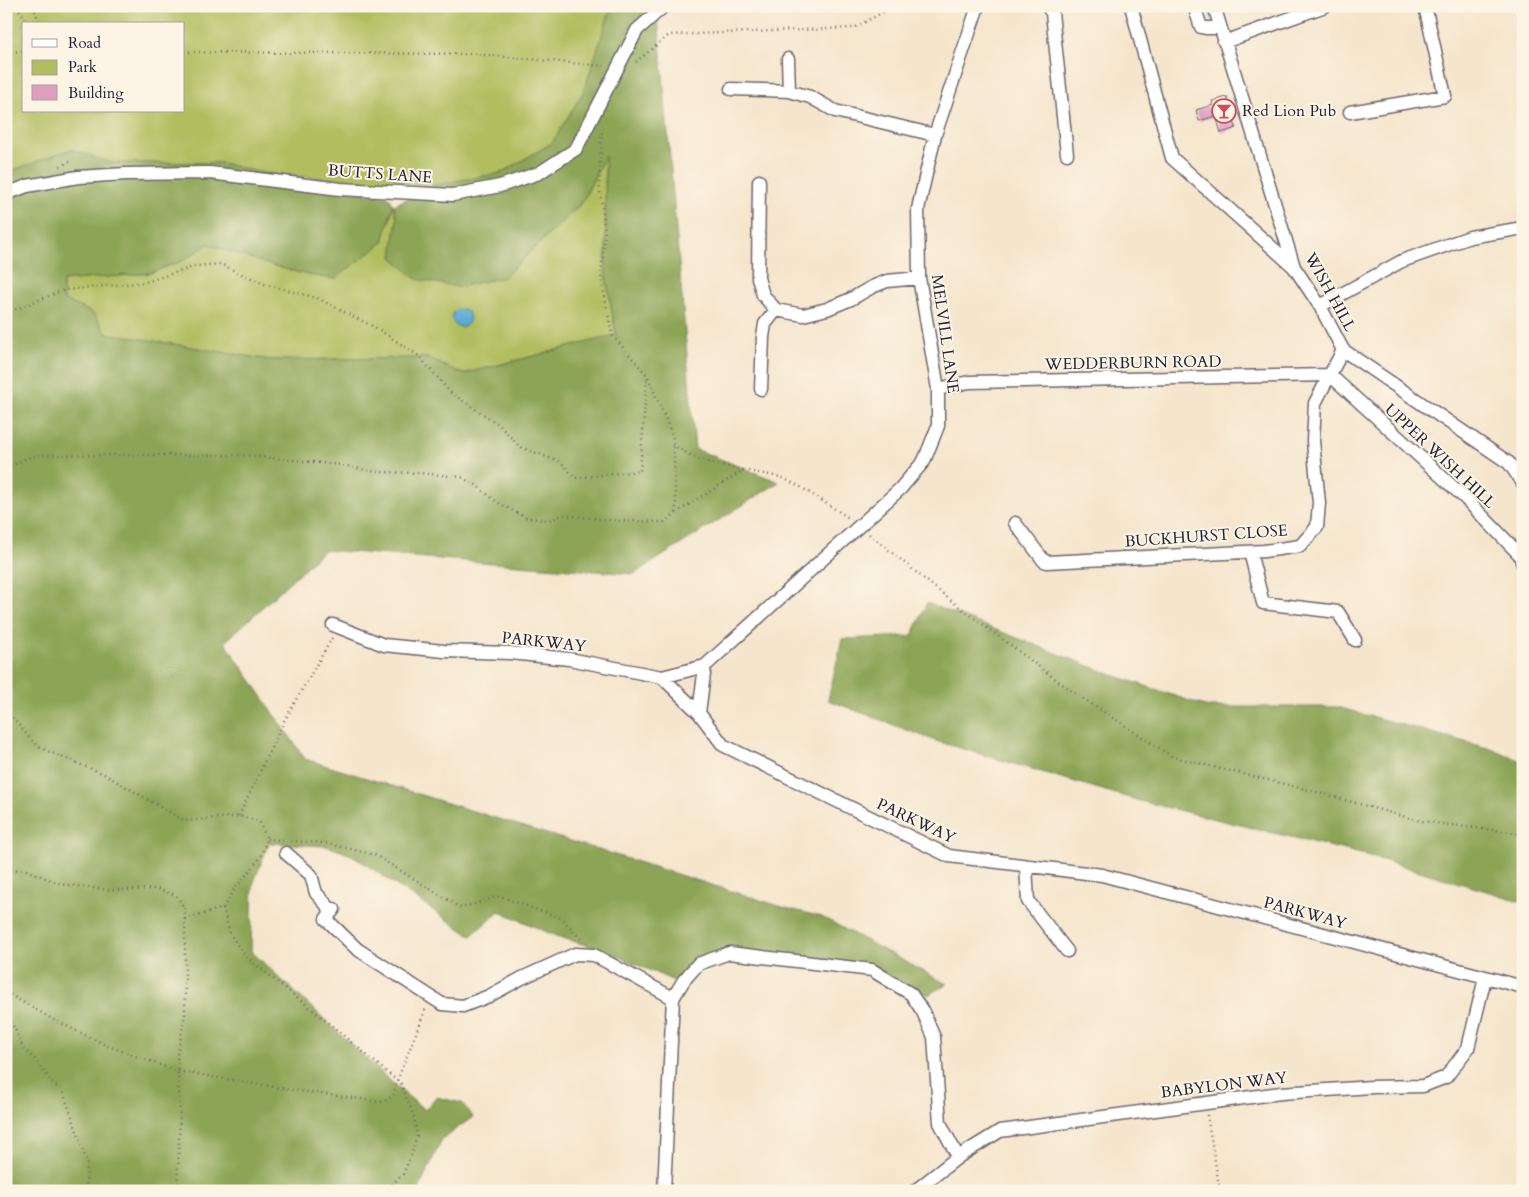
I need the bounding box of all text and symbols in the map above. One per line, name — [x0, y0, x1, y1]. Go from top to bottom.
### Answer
legend — [22, 22, 185, 112]
text: Road — [68, 33, 101, 53]
text: Park — [68, 57, 97, 77]
text: Building — [68, 83, 124, 103]
bar icon: Red Lion Pub — [1211, 98, 1237, 124]
place label: Red Lion Pub — [1242, 100, 1336, 122]
street label: BUTTS LANE — [327, 159, 433, 189]
street label: WISH HILL — [1299, 248, 1361, 336]
street label: MELVILL LANE — [926, 273, 964, 395]
street label: WEDDERBURN ROAD — [1043, 350, 1222, 376]
street label: UPPER WISH HILL — [1380, 399, 1500, 513]
street label: BUCKHURST CLOSE — [1124, 519, 1288, 553]
street label: PARKWAY — [501, 627, 587, 657]
street label: PARKWAY — [873, 793, 959, 849]
street label: PARKWAY — [1261, 891, 1349, 935]
street label: BABYLON WAY — [1159, 1066, 1289, 1104]

